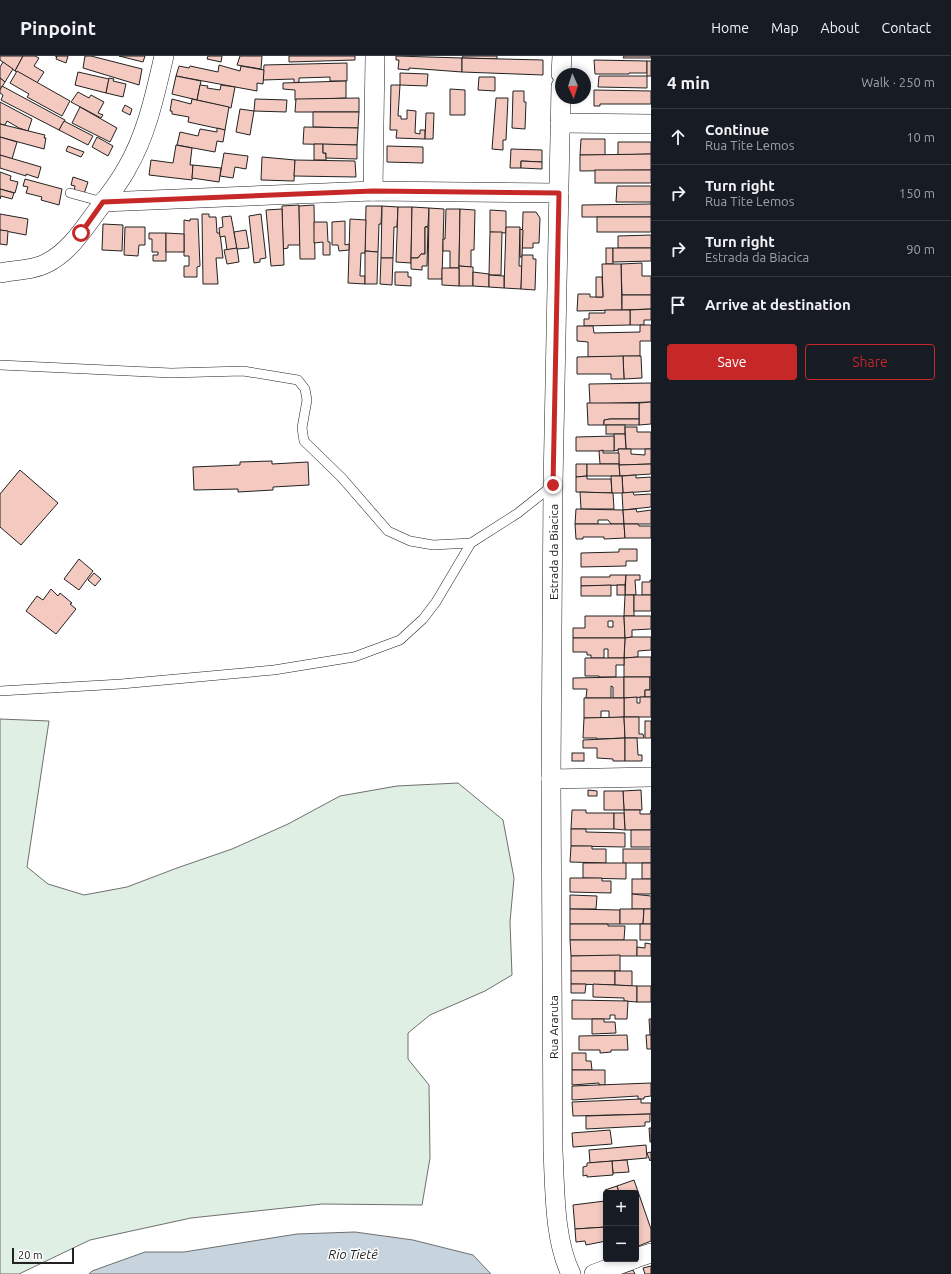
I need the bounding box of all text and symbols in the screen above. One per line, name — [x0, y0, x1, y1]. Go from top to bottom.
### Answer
text: Pinpoint — [20, 17, 96, 39]
text: Home — [711, 20, 749, 36]
text: Map — [771, 20, 799, 36]
text: About — [821, 20, 860, 36]
text: Contact — [882, 20, 931, 36]
north arrow — [555, 68, 591, 104]
text: 4 min — [667, 73, 710, 92]
text: Walk · 250 m — [861, 75, 935, 89]
text: Continue — [705, 121, 769, 138]
icon: ahead — [667, 126, 689, 148]
text: 10 m — [906, 130, 935, 144]
text: Rua Tite Lemos — [705, 138, 794, 152]
text: Turn right — [705, 177, 775, 194]
icon: right — [667, 182, 689, 204]
text: 150 m — [899, 186, 935, 200]
text: Rua Tite Lemos — [705, 194, 794, 208]
route start — [72, 224, 90, 242]
text: Turn right — [705, 233, 775, 250]
icon: right — [667, 238, 689, 260]
text: 90 m — [906, 242, 935, 256]
text: Estrada da Biacica — [705, 250, 809, 264]
icon: arrive — [667, 294, 689, 316]
text: Arrive at destination — [705, 296, 851, 313]
button: Save — [667, 344, 797, 380]
button: Share — [805, 344, 935, 380]
route end — [544, 476, 562, 494]
street label: Estrada da Biacica — [547, 504, 560, 600]
street label: Rua Araruta — [547, 995, 560, 1059]
map controls — [603, 1190, 639, 1262]
button: + — [603, 1190, 639, 1226]
button: − — [603, 1226, 639, 1262]
scale bar — [12, 1246, 74, 1265]
water label: Rio Tietê — [328, 1247, 378, 1261]
text: 20 m — [18, 1249, 42, 1261]

